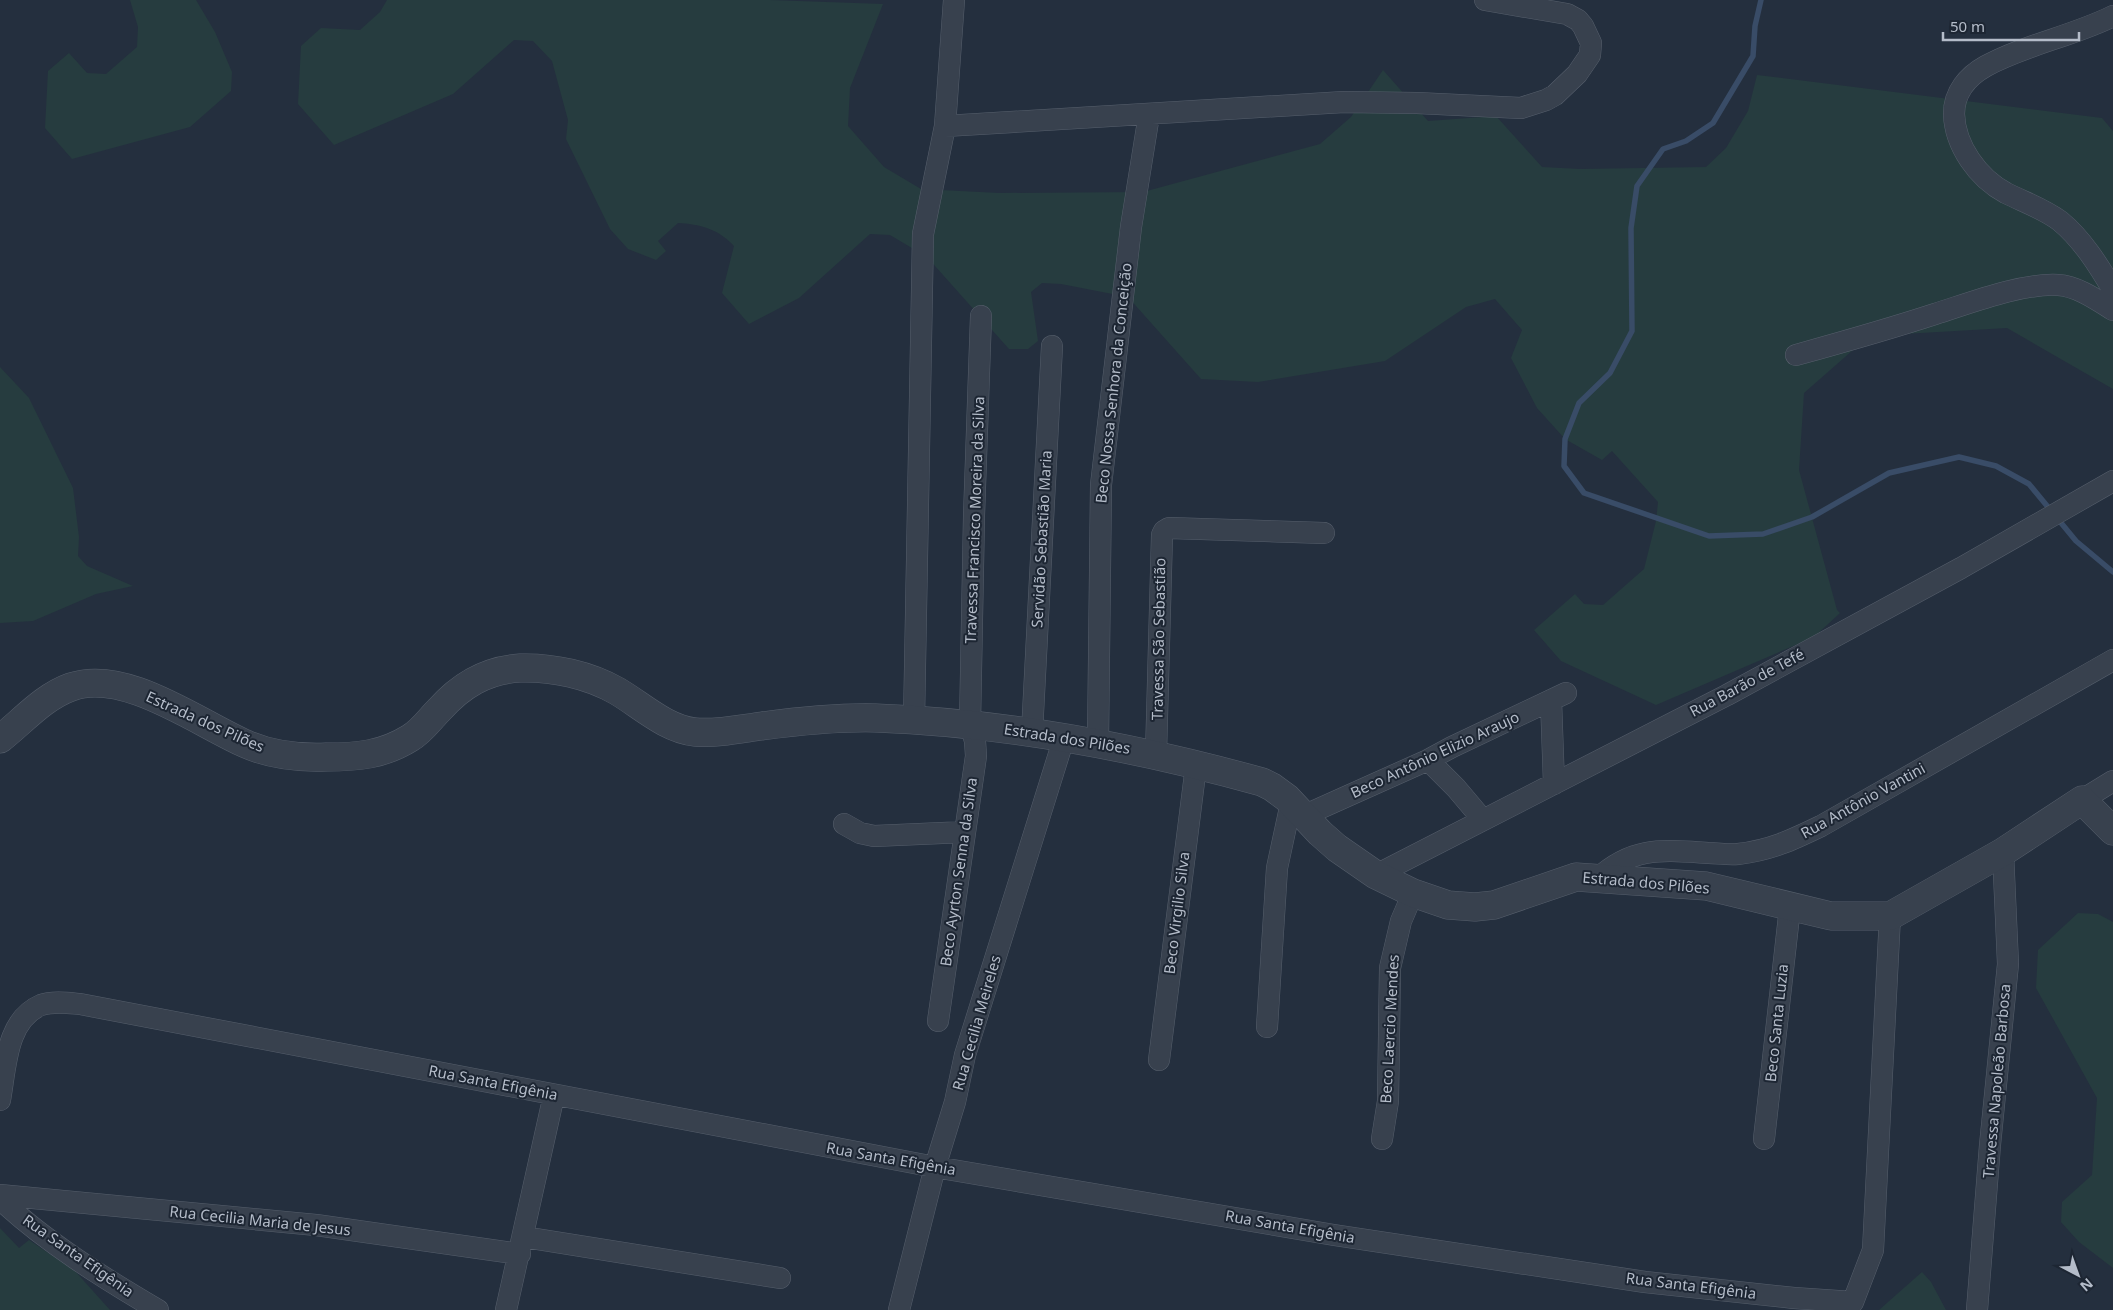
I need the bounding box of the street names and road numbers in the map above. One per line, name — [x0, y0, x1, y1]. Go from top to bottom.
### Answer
street label: Beco Nossa Senhora da Conceição — [1090, 262, 1136, 504]
street label: Travessa Francisco Moreira da Silva — [960, 396, 988, 644]
street label: Servidão Sebastião Maria — [1026, 450, 1056, 628]
street label: Travessa São Sebastião — [1147, 558, 1169, 720]
street label: Rua Barão de Tefé — [1686, 643, 1807, 721]
street label: Estrada dos Pilões — [143, 686, 268, 756]
street label: Beco Antônio Elizio Araujo — [1347, 706, 1522, 802]
street label: Estrada dos Pilões — [1003, 718, 1132, 758]
street label: Rua Antônio Vantini — [1797, 758, 1928, 843]
street label: Beco Ayrton Senna da Silva — [935, 776, 981, 968]
street label: Beco Virgilio Silva — [1159, 851, 1193, 975]
street label: Estrada dos Pilões — [1582, 866, 1711, 898]
street label: Rua Cecilia Meireles — [947, 953, 1005, 1093]
street label: Beco Laercio Mendes — [1375, 954, 1403, 1104]
street label: Beco Santa Luzia — [1760, 963, 1792, 1083]
street label: Travessa Napoleão Barbosa — [1978, 983, 2014, 1179]
street label: Rua Santa Efigênia — [427, 1060, 559, 1104]
street label: Rua Santa Efigênia — [825, 1137, 958, 1179]
street label: Rua Cecilia Maria de Jesus — [168, 1201, 352, 1239]
street label: Rua Santa Efigênia — [1224, 1205, 1357, 1247]
street label: Rua Santa Efigênia — [19, 1209, 138, 1301]
street label: Rua Santa Efigênia — [1625, 1267, 1757, 1303]

